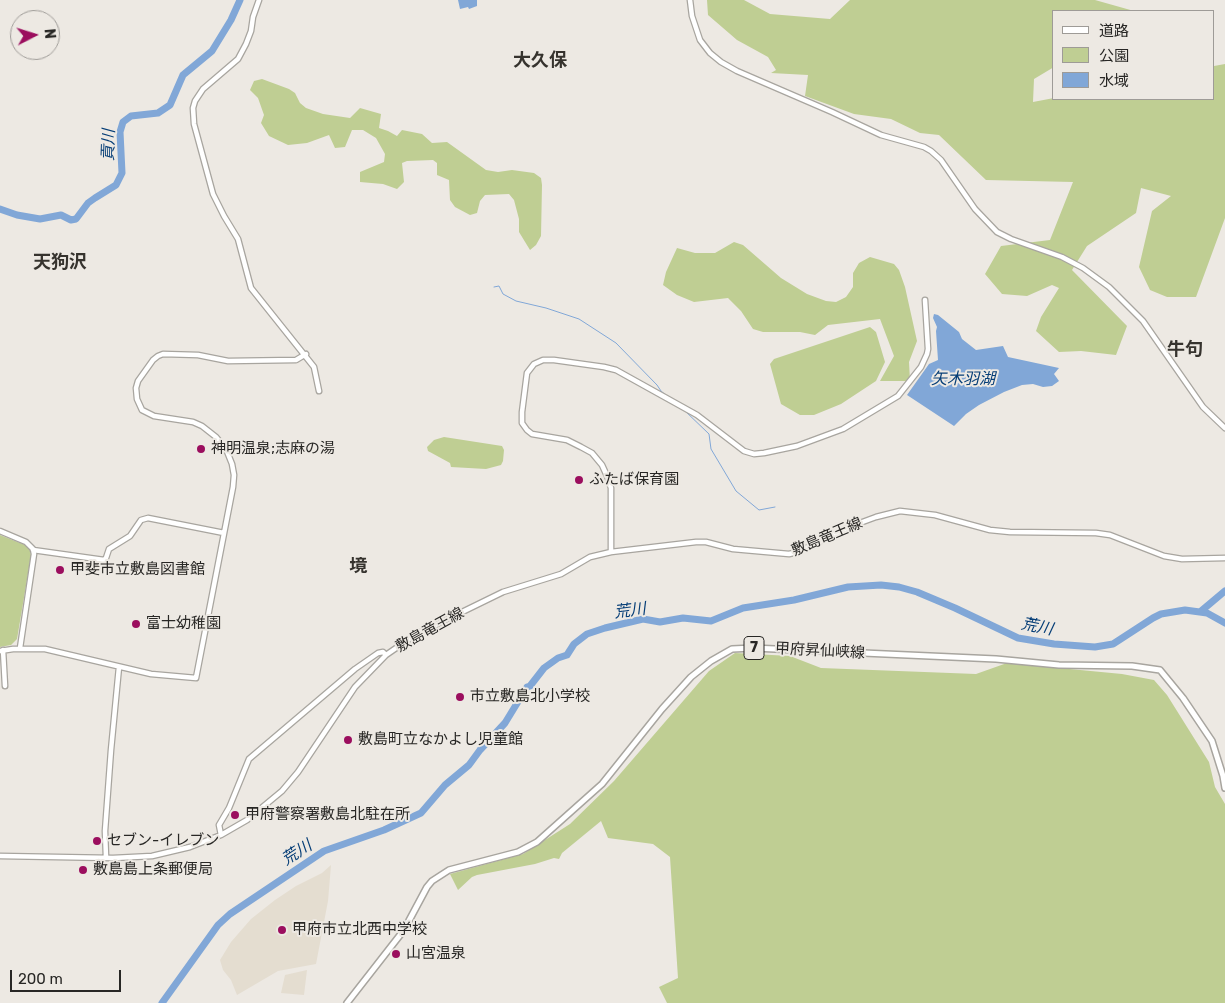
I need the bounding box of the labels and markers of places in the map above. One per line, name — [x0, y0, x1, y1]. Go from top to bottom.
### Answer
place label: 神明温泉;志麻の湯 — [211, 440, 335, 458]
marker: 神明温泉;志麻の湯 — [195, 443, 207, 455]
place label: ふたば保育園 — [589, 471, 679, 489]
marker: ふたば保育園 — [573, 474, 585, 486]
place label: 甲斐市立敷島図書館 — [70, 561, 205, 579]
marker: 甲斐市立敷島図書館 — [54, 564, 66, 576]
place label: 富士幼稚園 — [146, 615, 221, 633]
marker: 富士幼稚園 — [130, 618, 142, 630]
place label: 市立敷島北小学校 — [470, 688, 590, 706]
marker: 市立敷島北小学校 — [454, 691, 466, 703]
place label: 敷島町立なかよし児童館 — [358, 731, 523, 749]
marker: 敷島町立なかよし児童館 — [342, 734, 354, 746]
place label: 甲府警察署敷島北駐在所 — [245, 806, 410, 824]
marker: 甲府警察署敷島北駐在所 — [229, 809, 241, 821]
place label: セブン-イレブン — [107, 832, 219, 850]
marker: セブン-イレブン — [91, 835, 103, 847]
place label: 敷島島上条郵便局 — [93, 861, 213, 879]
marker: 敷島島上条郵便局 — [77, 864, 89, 876]
place label: 甲府市立北西中学校 — [292, 921, 427, 939]
marker: 甲府市立北西中学校 — [276, 924, 288, 936]
place label: 山宮温泉 — [406, 945, 466, 963]
marker: 山宮温泉 — [390, 948, 402, 960]

